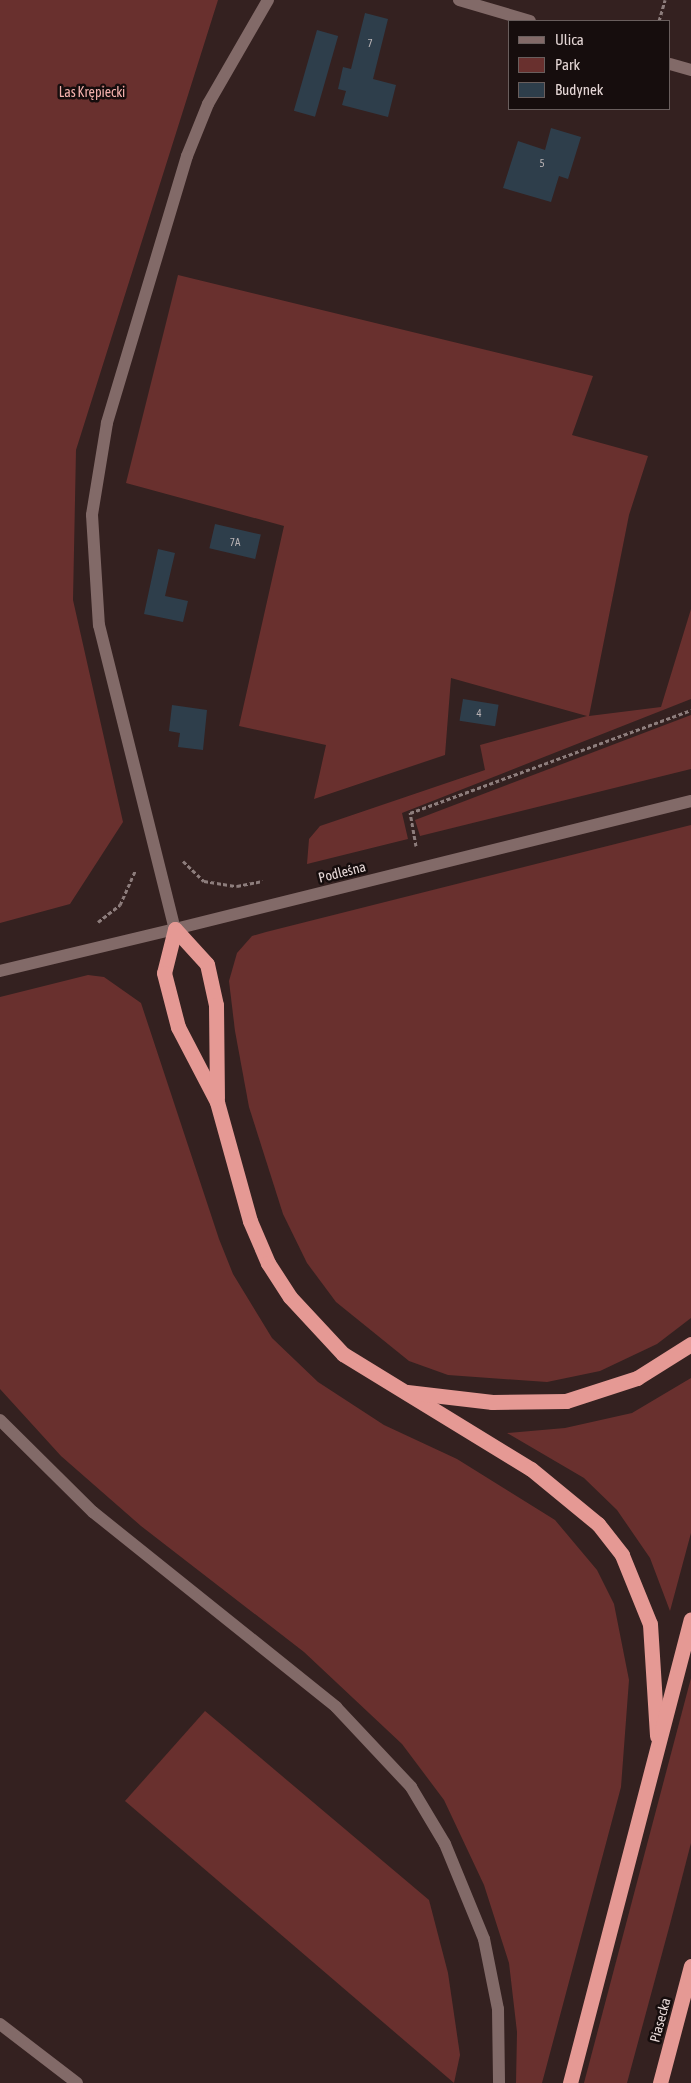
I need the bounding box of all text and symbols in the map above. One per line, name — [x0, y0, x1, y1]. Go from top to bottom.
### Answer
legend — [508, 20, 671, 110]
text: Ulica — [555, 31, 584, 48]
house number: 7 — [367, 36, 373, 50]
text: Park — [555, 56, 580, 73]
text: Budynek — [555, 81, 603, 98]
park label: Las Krępiecki — [59, 84, 125, 100]
house number: 5 — [539, 156, 545, 170]
house number: 7A — [230, 535, 240, 549]
house number: 4 — [476, 706, 482, 720]
street label: Podleśna — [317, 858, 367, 886]
street label: Piasecka — [646, 1996, 674, 2044]

